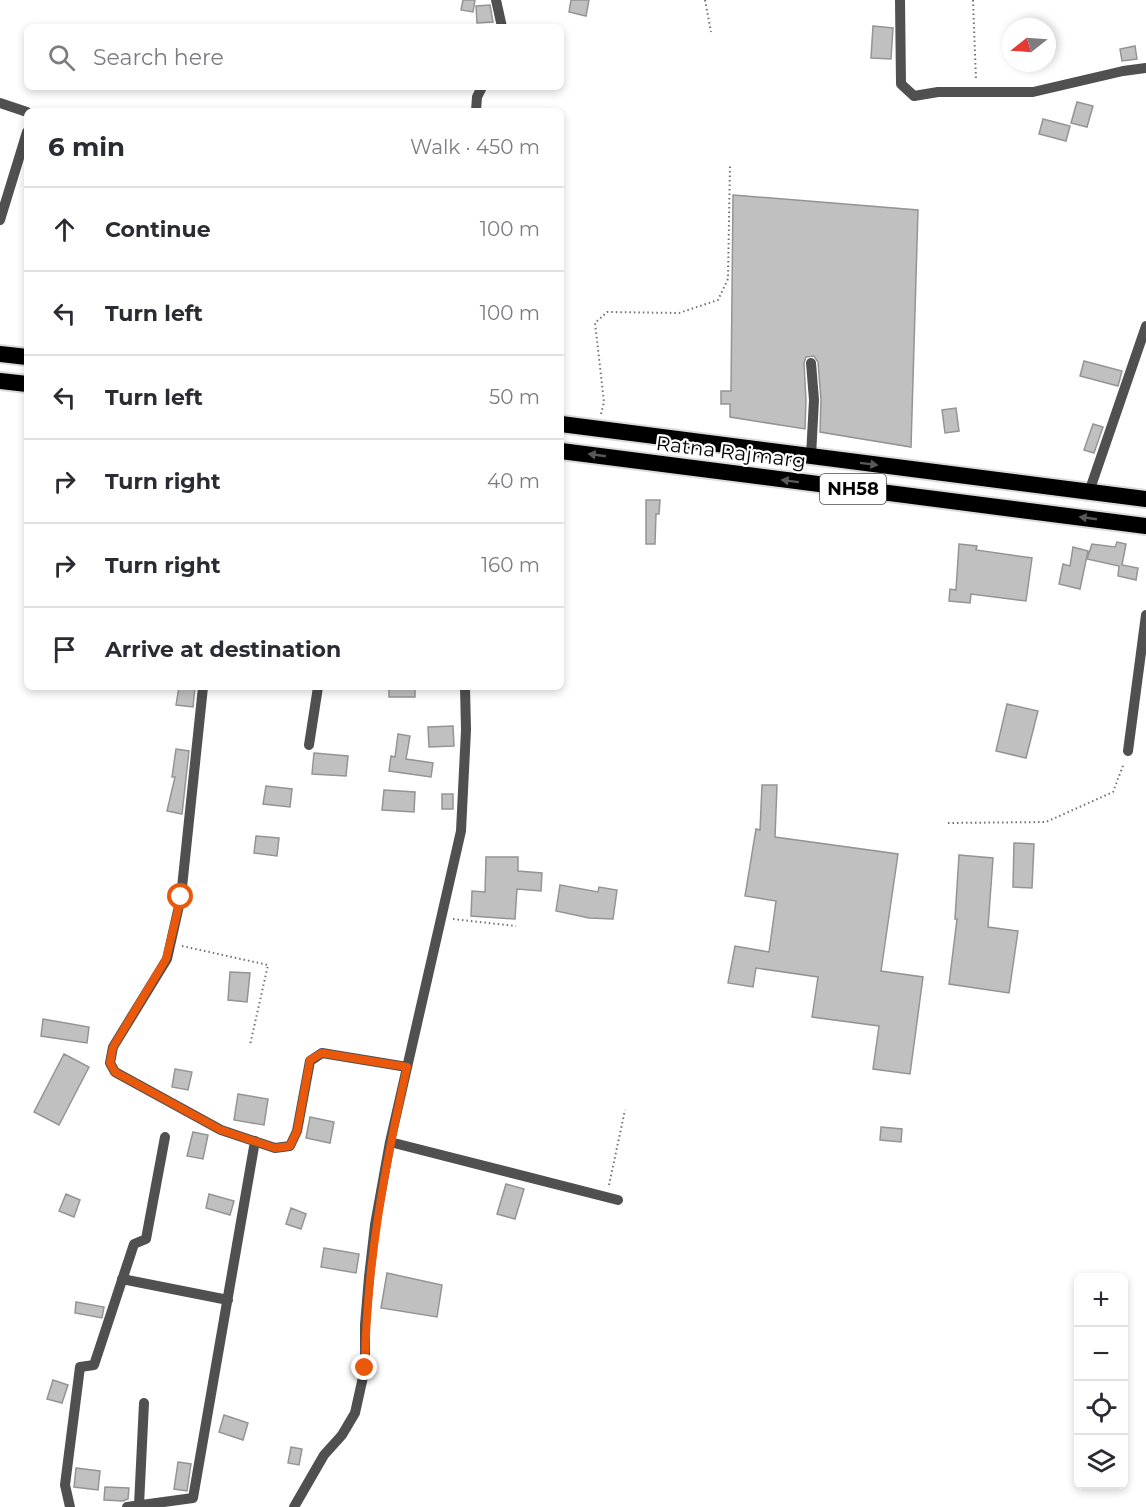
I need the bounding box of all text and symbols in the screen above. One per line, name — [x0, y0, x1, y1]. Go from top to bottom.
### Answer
north arrow — [1002, 18, 1056, 72]
search box — [24, 24, 564, 90]
icon: search — [45, 41, 78, 74]
text: Search here — [93, 44, 224, 71]
text: 6 min — [48, 131, 125, 163]
text: Walk · 450 m — [410, 135, 540, 159]
icon: ahead — [48, 213, 81, 246]
text: Continue — [105, 216, 211, 243]
text: 100 m — [480, 217, 540, 241]
icon: left — [48, 297, 81, 330]
text: Turn left — [105, 300, 203, 327]
text: 100 m — [480, 301, 540, 325]
icon: left — [48, 381, 81, 414]
text: Turn left — [105, 384, 203, 411]
text: 50 m — [489, 385, 540, 409]
street label: Ratna Rajmarg — [655, 431, 807, 473]
one-way arrow — [587, 451, 606, 460]
one-way arrow — [860, 459, 879, 468]
icon: right — [48, 465, 81, 498]
text: Turn right — [105, 468, 220, 495]
text: 40 m — [487, 469, 540, 493]
road number: NH58 — [820, 474, 886, 504]
one-way arrow — [781, 476, 800, 486]
one-way arrow — [1078, 514, 1097, 523]
icon: right — [48, 549, 81, 582]
text: Turn right — [105, 552, 220, 579]
text: 160 m — [481, 553, 540, 577]
icon: arrive — [48, 633, 81, 666]
text: Arrive at destination — [105, 636, 341, 663]
route start — [167, 883, 193, 909]
map controls — [1074, 1273, 1128, 1489]
button: + — [1074, 1273, 1128, 1327]
button: − — [1074, 1327, 1128, 1381]
route end — [351, 1354, 377, 1380]
button: locate — [1074, 1381, 1128, 1435]
button: layers — [1074, 1435, 1128, 1489]

